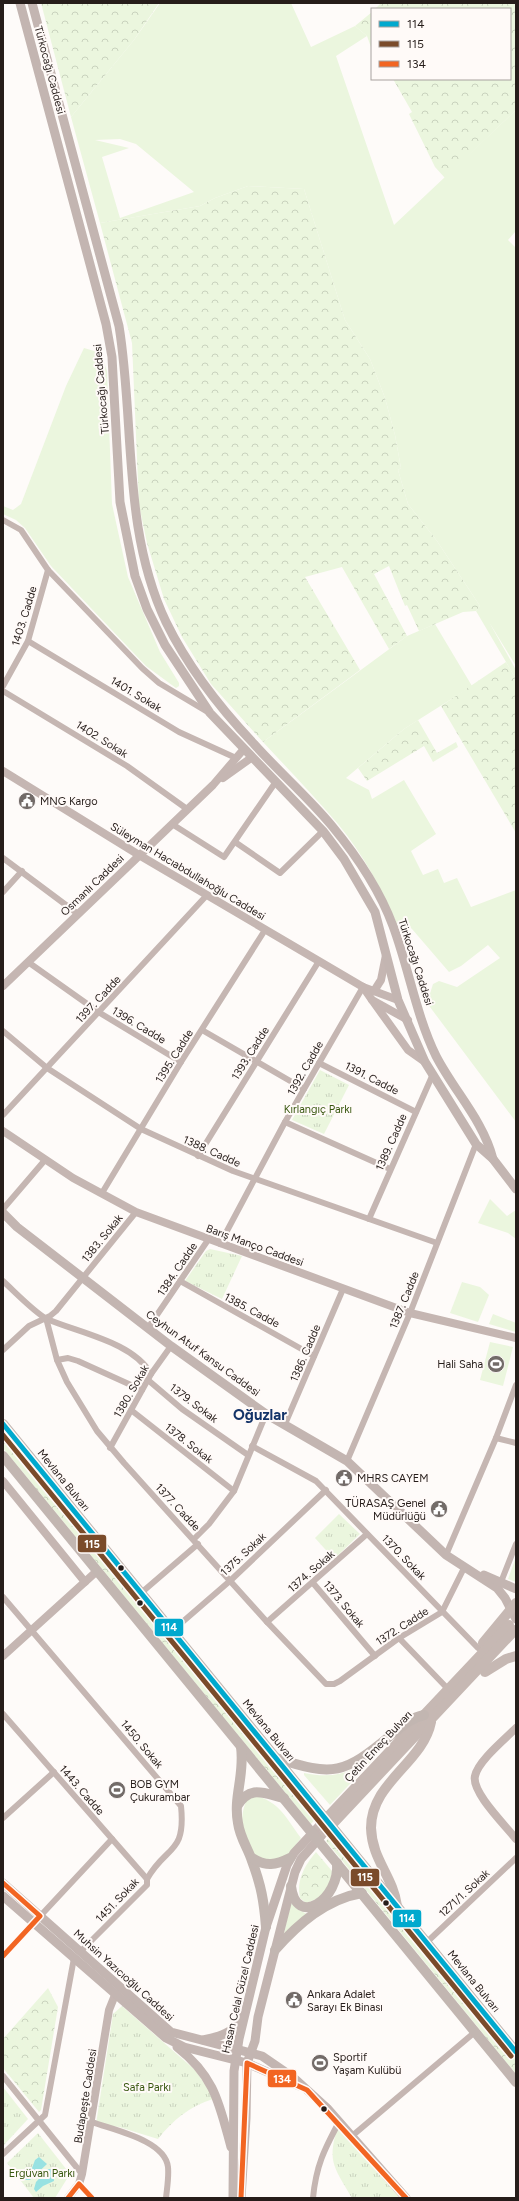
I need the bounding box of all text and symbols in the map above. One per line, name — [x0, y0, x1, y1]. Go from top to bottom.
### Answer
legend — [371, 8, 511, 80]
text: 114 — [407, 17, 425, 31]
street label: Türkocağı Caddesi — [32, 25, 67, 115]
text: 115 — [407, 37, 424, 51]
text: 134 — [407, 57, 426, 71]
street label: Türkocağı Caddesi — [91, 343, 112, 435]
street label: 1403. Cadde — [9, 585, 40, 648]
street label: 1401. Sokak — [108, 674, 164, 715]
street label: 1402. Sokak — [73, 718, 131, 761]
public building icon: MNG Kargo — [17, 791, 37, 811]
place label: MNG Kargo — [40, 795, 98, 808]
street label: Süleyman Hacıabdullahoğlu Caddesi — [108, 820, 268, 923]
street label: Osmanlı Caddesi — [58, 852, 127, 919]
street label: Türkocağı Caddesi — [395, 917, 436, 1007]
street label: 1397. Cadde — [73, 973, 124, 1026]
street label: 1396. Cadde — [109, 1004, 168, 1047]
street label: 1393. Cadde — [229, 1024, 272, 1082]
street label: 1395. Cadde — [153, 1027, 196, 1085]
street label: 1392. Cadde — [285, 1039, 326, 1098]
street label: 1391. Cadde — [343, 1059, 401, 1098]
park label: Kırlangıç Parkı — [284, 1103, 352, 1116]
street label: 1389. Cadde — [373, 1112, 410, 1173]
street label: 1388. Cadde — [181, 1133, 243, 1170]
street label: 1383. Sokak — [79, 1211, 126, 1265]
street label: Barış Manço Caddesi — [204, 1222, 305, 1269]
street label: 1384. Cadde — [155, 1240, 200, 1298]
street label: 1387. Cadde — [387, 1270, 422, 1331]
street label: 1385. Cadde — [222, 1290, 282, 1331]
street label: Ceyhun Atuf Kansu Caddesi — [143, 1308, 262, 1399]
street label: 1386. Cadde — [288, 1323, 323, 1384]
sports icon: Hali Saha — [486, 1354, 506, 1374]
place label: Hali Saha — [437, 1358, 483, 1371]
street label: 1380. Sokak — [111, 1362, 152, 1420]
street label: 1379. Sokak — [167, 1381, 221, 1426]
district label: Oğuzlar — [233, 1406, 287, 1424]
street label: 1378. Sokak — [162, 1421, 216, 1467]
street label: Mevlana Bulvarı — [35, 1447, 93, 1514]
public building icon: MHRS CAYEM — [334, 1468, 354, 1488]
place label: MHRS CAYEM — [357, 1472, 429, 1485]
street label: 1377. Cadde — [152, 1481, 203, 1534]
place label: TÜRASAŞ Genel Müdürlüğü — [345, 1496, 426, 1523]
public building icon: TÜRASAŞ Genel Müdürlüğü — [429, 1499, 449, 1519]
street label: 1375. Sokak — [218, 1530, 269, 1579]
street label: 1370. Sokak — [379, 1532, 429, 1583]
line badge: 115 — [77, 1534, 107, 1553]
text: 115 — [84, 1538, 100, 1551]
street label: 1374. Sokak — [285, 1547, 338, 1595]
unlabelled marker — [116, 1563, 126, 1573]
street label: 1373. Sokak — [320, 1578, 367, 1631]
unlabelled marker — [135, 1598, 145, 1608]
street label: 1372. Cadde — [374, 1605, 431, 1648]
line badge: 114 — [154, 1618, 184, 1637]
text: 114 — [161, 1621, 177, 1634]
street label: Mevlana Bulvarı — [240, 1697, 298, 1764]
street label: Çetin Emeç Bulvarı — [342, 1708, 415, 1785]
street label: 1450. Sokak — [118, 1718, 166, 1772]
street label: 1443. Cadde — [56, 1763, 107, 1818]
place label: BOB GYM Çukurambar — [130, 1778, 190, 1804]
sports icon: BOB GYM Çukurambar — [107, 1780, 127, 1800]
street label: 1271/1. Sokak — [436, 1866, 493, 1920]
line badge: 115 — [350, 1868, 380, 1887]
text: 115 — [357, 1871, 373, 1884]
street label: 1451. Sokak — [93, 1875, 142, 1925]
unlabelled marker — [381, 1898, 391, 1908]
line badge: 114 — [392, 1909, 422, 1928]
text: 114 — [399, 1912, 415, 1925]
street label: Hasan Celal Güzel Caddesi — [219, 1923, 262, 2055]
street label: Muhsin Yazıcıoğlu Caddesi — [71, 1927, 176, 2024]
street label: Mevlana Bulvarı — [445, 1948, 503, 2015]
place label: Ankara Adalet Sarayı Ek Binası — [307, 1988, 383, 2014]
public building icon: Ankara Adalet Sarayı Ek Binası — [284, 1990, 304, 2010]
street label: Budapeşte Caddesi — [72, 2048, 99, 2144]
place label: Sportif Yaşam Kulübü — [333, 2051, 401, 2077]
sports icon: Sportif Yaşam Kulübü — [310, 2053, 330, 2073]
line badge: 134 — [267, 2069, 297, 2088]
text: 134 — [273, 2073, 291, 2086]
park label: Safa Parkı — [123, 2081, 171, 2094]
unlabelled marker — [319, 2104, 329, 2114]
park label: Ergüvan Parkı — [9, 2167, 75, 2180]

